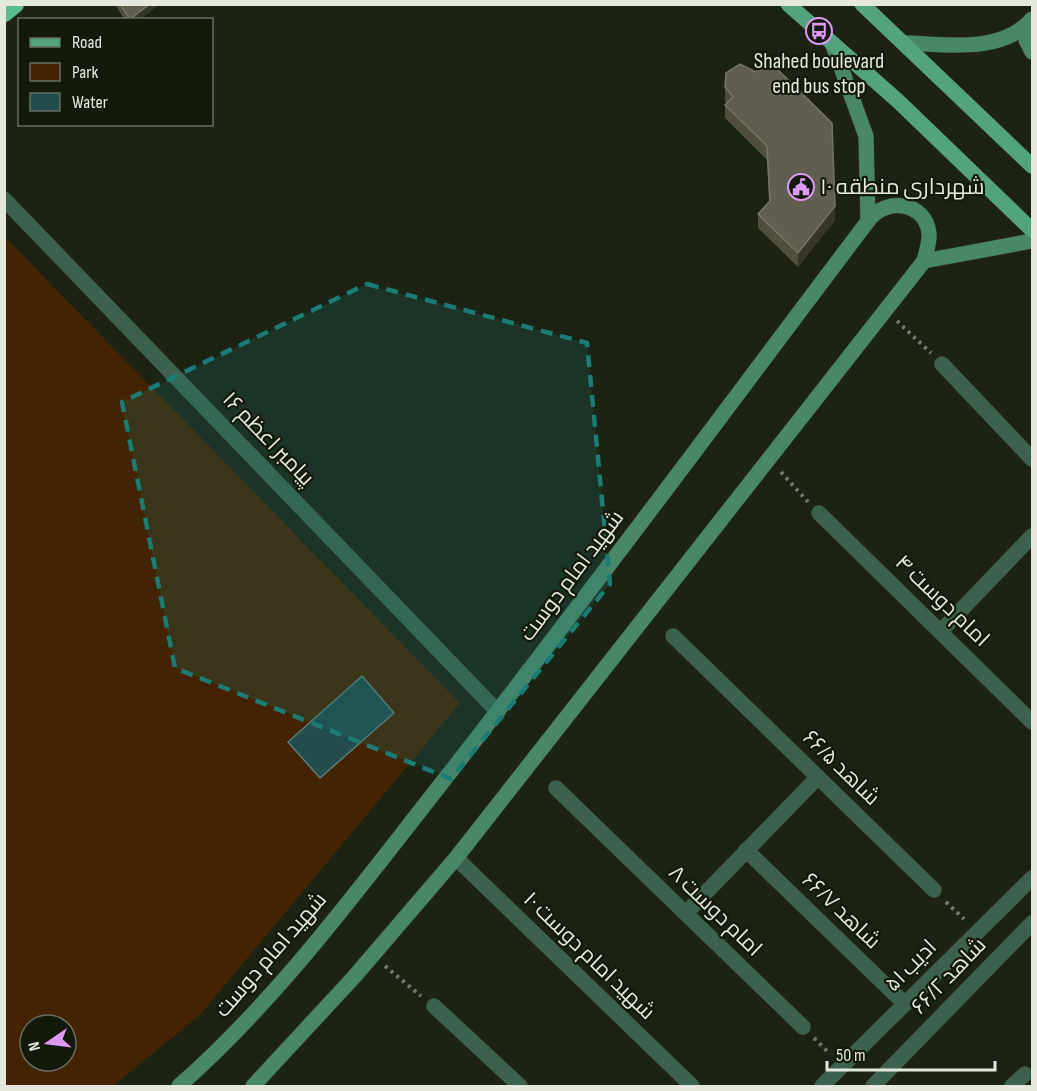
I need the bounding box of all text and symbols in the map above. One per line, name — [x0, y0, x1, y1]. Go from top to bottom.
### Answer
bus stop icon: Shahed boulevard end bus stop — [804, 16, 834, 46]
legend — [18, 18, 213, 126]
text: Road — [72, 32, 102, 53]
place label: Shahed boulevard end bus stop — [754, 48, 884, 100]
text: Park — [72, 62, 98, 83]
text: Water — [72, 92, 108, 113]
public building icon: شهرداری منطقه ۱۰ — [786, 172, 816, 202]
place label: شهرداری منطقه ۱۰ — [820, 174, 985, 201]
street label: پیامبر اعظم ۱۶ — [216, 386, 320, 492]
street label: شهید امام دوست — [514, 505, 631, 647]
street label: امام دوست ۴ — [889, 549, 995, 653]
street label: شاهد ۶۶/۵ — [797, 725, 885, 811]
street label: امام دوست ۸ — [662, 860, 767, 963]
street label: شاهد ۶۶/۷ — [796, 867, 886, 955]
street label: شهید امام دوست ۱۰ — [517, 886, 661, 1026]
street label: شهید امام دوست — [209, 887, 333, 1024]
street label: شاهد ۶۶/۲ — [906, 932, 992, 1020]
street label: ادیب ۵۱ — [879, 934, 943, 998]
north arrow — [18, 1013, 78, 1073]
scale bar — [827, 1034, 995, 1072]
text: N — [25, 1040, 45, 1053]
text: 50 m — [836, 1045, 866, 1066]

